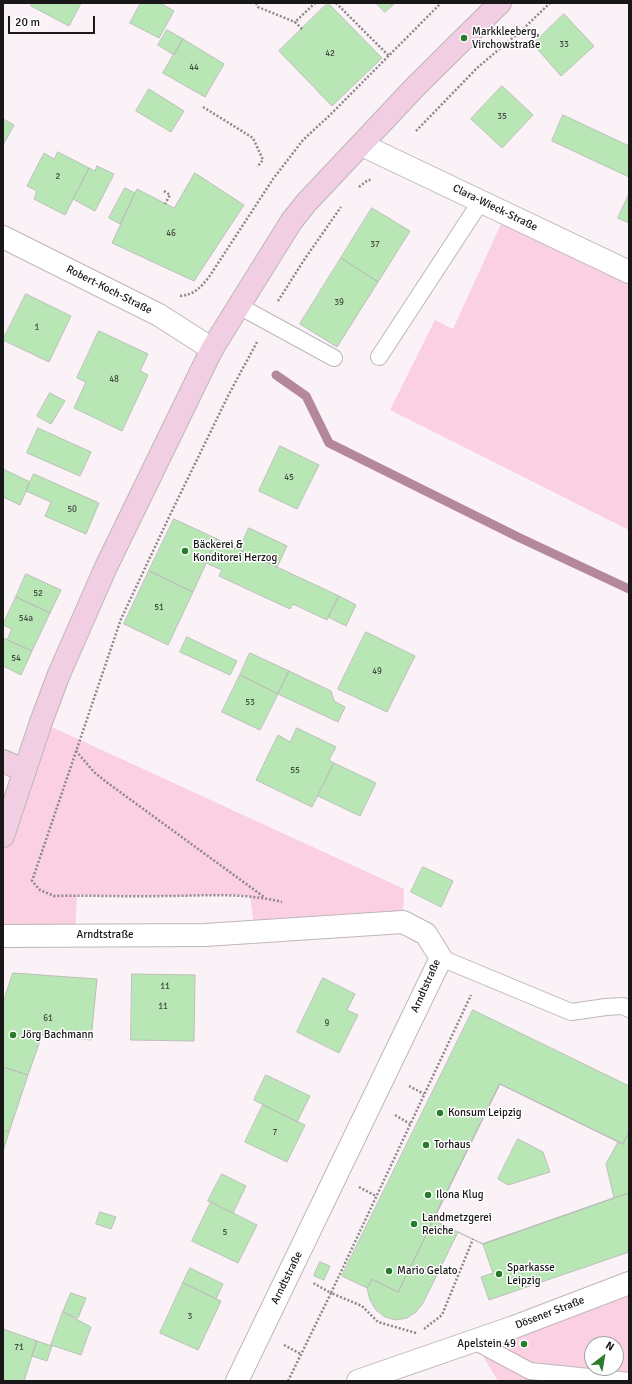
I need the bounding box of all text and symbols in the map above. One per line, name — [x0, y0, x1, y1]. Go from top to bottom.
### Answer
scale bar — [10, 8, 97, 34]
text: 20 m — [15, 15, 40, 30]
place label: Markkleeberg, Virchowstraße — [472, 25, 540, 51]
marker: Markkleeberg, Virchowstraße — [459, 33, 469, 43]
house number: 33 — [559, 40, 569, 50]
house number: 42 — [325, 49, 335, 59]
house number: 44 — [189, 63, 199, 73]
house number: 35 — [497, 112, 507, 122]
house number: 2 — [56, 172, 60, 182]
street label: Clara-Wieck-Straße — [450, 182, 540, 234]
house number: 46 — [166, 229, 176, 239]
house number: 37 — [370, 240, 380, 250]
street label: Robert-Koch-Straße — [64, 263, 154, 317]
house number: 39 — [334, 298, 344, 308]
house number: 1 — [35, 323, 39, 333]
house number: 48 — [109, 375, 119, 385]
house number: 45 — [284, 473, 294, 483]
house number: 50 — [67, 505, 77, 515]
place label: Bäckerei & Konditorei Herzog — [193, 538, 277, 564]
marker: Bäckerei & Konditorei Herzog — [180, 546, 190, 556]
house number: 52 — [33, 589, 43, 599]
house number: 51 — [154, 603, 164, 613]
house number: 54a — [19, 614, 33, 624]
house number: 54 — [11, 654, 21, 664]
house number: 49 — [372, 667, 382, 677]
house number: 53 — [245, 698, 255, 708]
house number: 55 — [290, 766, 300, 776]
street label: Arndtstraße — [76, 928, 134, 942]
street label: Arndtstraße — [408, 957, 444, 1015]
house number: 11 — [160, 982, 170, 992]
house number: 11 — [158, 1002, 168, 1012]
house number: 61 — [43, 1014, 53, 1024]
house number: 9 — [325, 1019, 329, 1029]
place label: Jörg Bachmann — [21, 1028, 94, 1042]
marker: Jörg Bachmann — [8, 1030, 18, 1040]
place label: Konsum Leipzig — [448, 1106, 522, 1120]
marker: Konsum Leipzig — [435, 1108, 445, 1118]
house number: 7 — [273, 1128, 277, 1138]
place label: Torhaus — [434, 1138, 471, 1152]
marker: Torhaus — [421, 1140, 431, 1150]
place label: Ilona Klug — [436, 1188, 484, 1202]
marker: Ilona Klug — [423, 1190, 433, 1200]
place label: Landmetzgerei Reiche — [422, 1211, 492, 1237]
marker: Landmetzgerei Reiche — [409, 1219, 419, 1229]
house number: 5 — [223, 1228, 227, 1238]
street label: Arndtstraße — [269, 1249, 305, 1307]
place label: Sparkasse Leipzig — [507, 1261, 555, 1287]
place label: Mario Gelato — [397, 1264, 458, 1278]
marker: Mario Gelato — [384, 1266, 394, 1276]
marker: Sparkasse Leipzig — [494, 1269, 504, 1279]
street label: Dösener Straße — [514, 1294, 586, 1332]
house number: 3 — [188, 1312, 192, 1322]
north arrow — [584, 1336, 624, 1376]
place label: Apelstein 49 — [457, 1337, 516, 1351]
marker: Apelstein 49 — [519, 1339, 529, 1349]
text: N — [603, 1339, 617, 1354]
house number: 71 — [14, 1343, 24, 1353]

